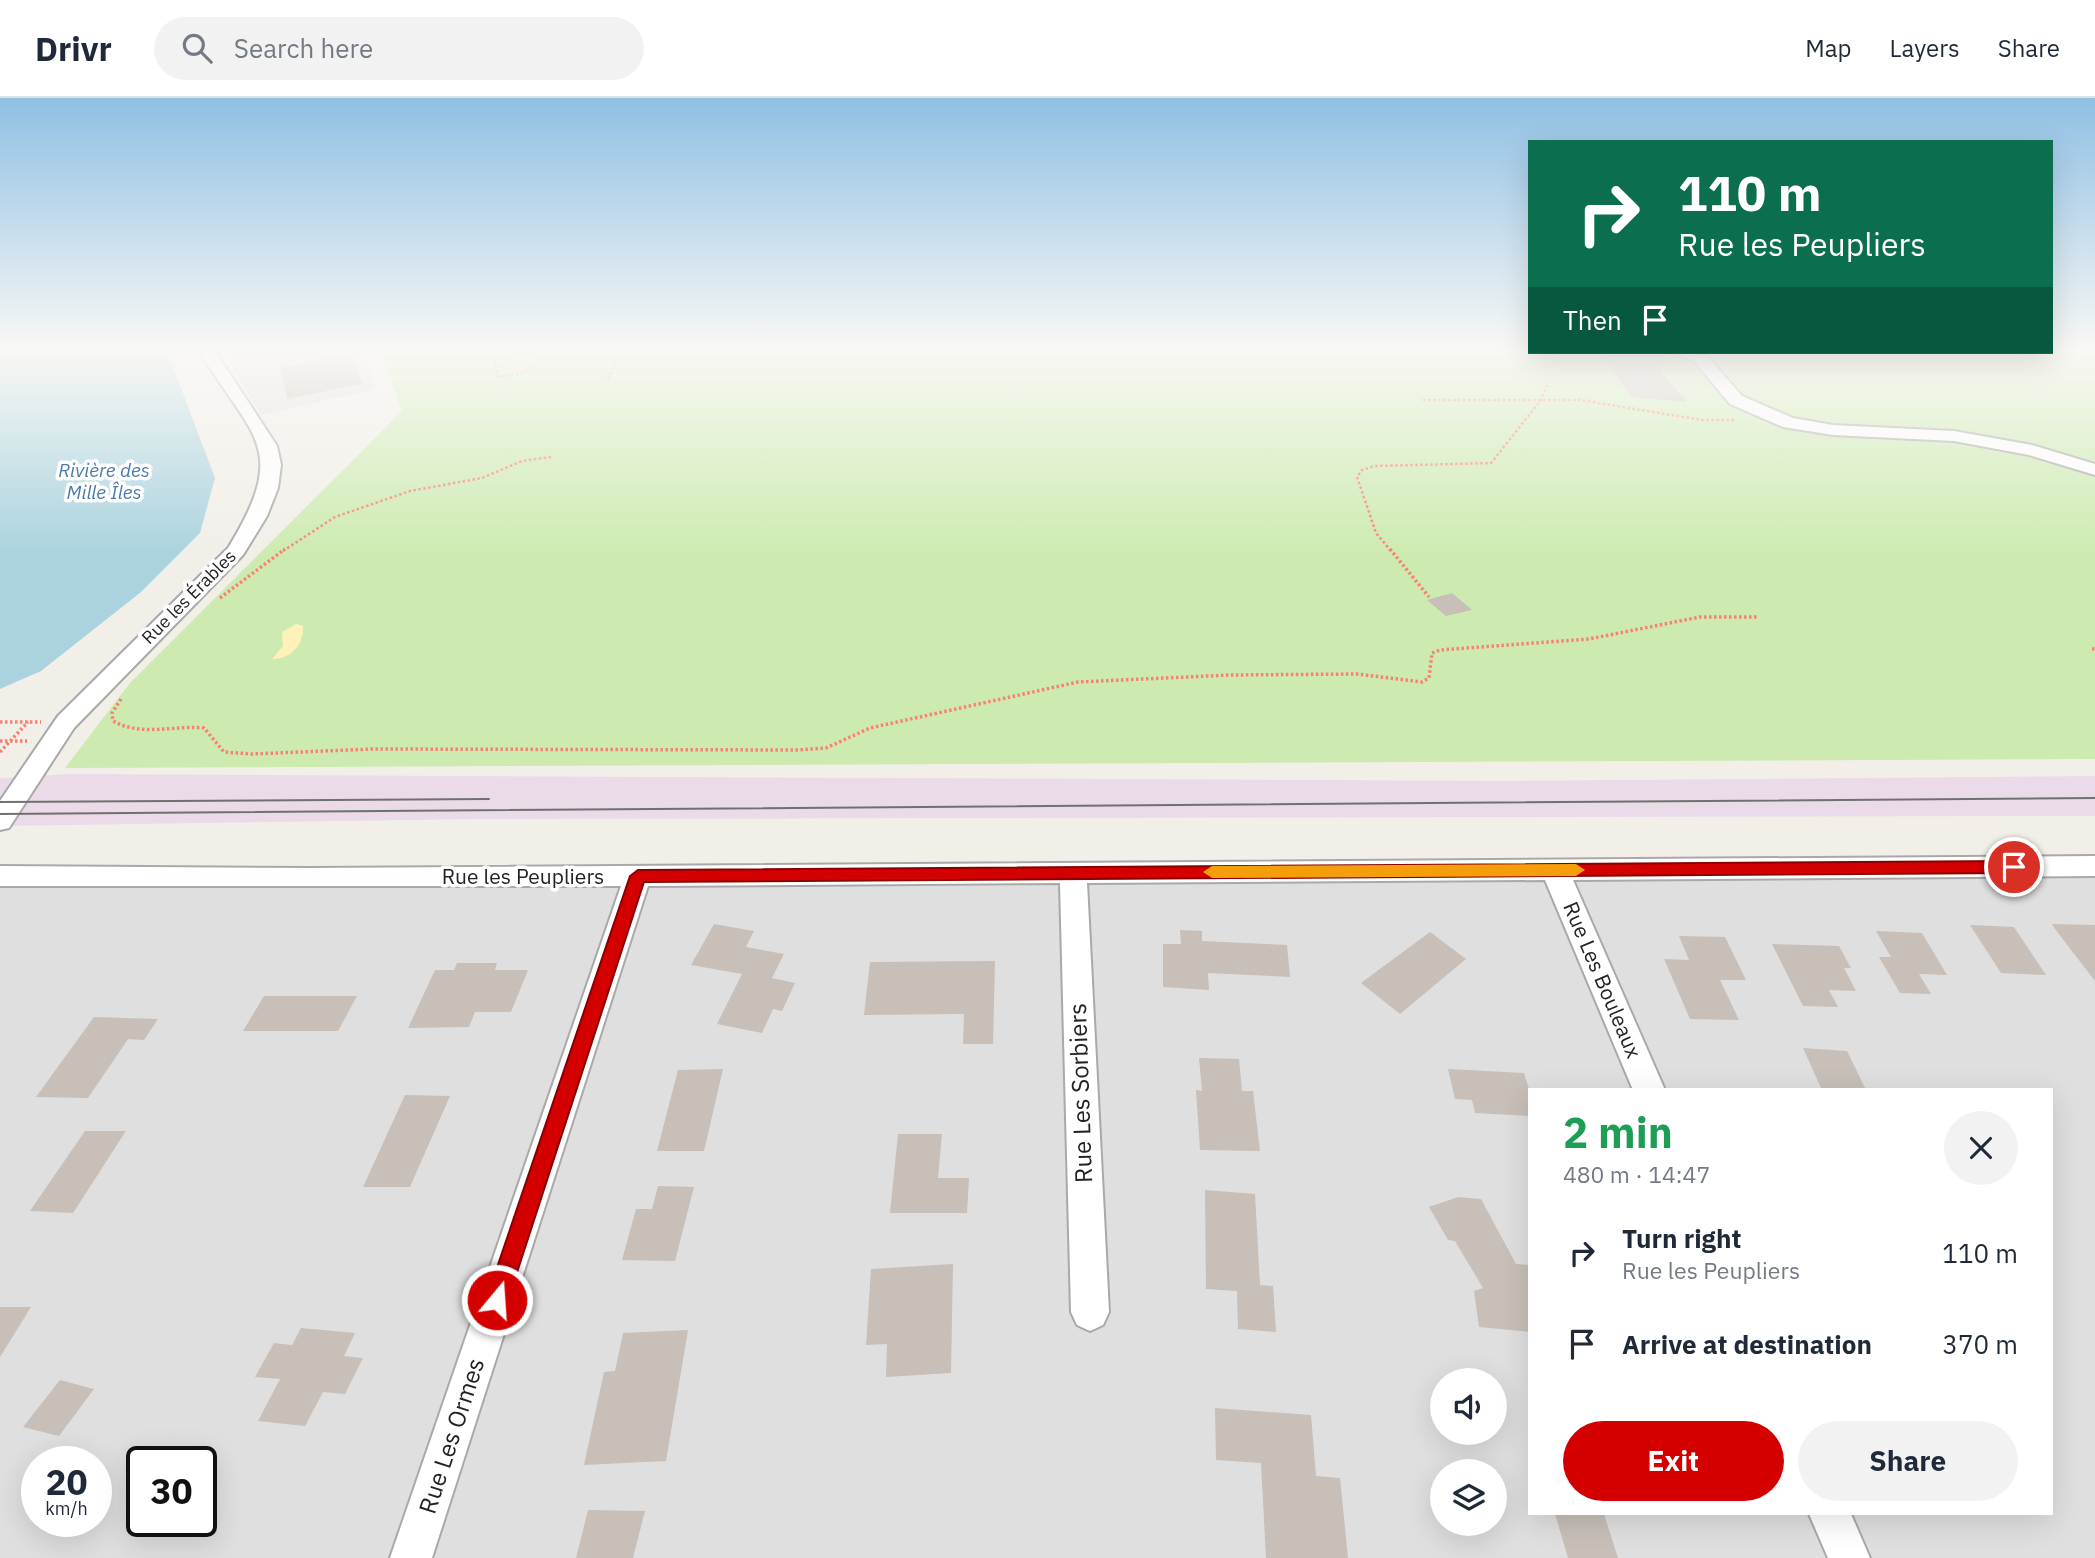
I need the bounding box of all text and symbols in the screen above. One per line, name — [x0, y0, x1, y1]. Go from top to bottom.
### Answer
search box — [154, 17, 644, 80]
text: Drivr — [35, 27, 112, 70]
icon: search — [178, 29, 216, 67]
text: Search here — [234, 31, 373, 65]
text: Map — [1805, 32, 1852, 64]
text: Layers — [1890, 32, 1960, 64]
text: Share — [1998, 32, 2060, 64]
text: 110 m — [1678, 161, 1822, 224]
icon: right — [1563, 168, 1654, 259]
text: Rue les Peupliers — [1678, 223, 1926, 265]
icon: arrive — [1636, 301, 1674, 339]
text: Then — [1563, 303, 1622, 337]
water label: Rivière des Mille Îles — [58, 458, 150, 504]
street label: Rue les Érables — [137, 545, 241, 649]
pin — [1984, 837, 2044, 897]
icon: arrive — [1995, 848, 2033, 886]
street label: Rue les Peupliers — [442, 862, 604, 890]
street label: Rue Les Bouleaux — [1557, 897, 1649, 1062]
street label: Rue Les Sorbiers — [1061, 1003, 1099, 1184]
text: 2 min — [1563, 1105, 1673, 1160]
button: close — [1944, 1111, 2018, 1185]
text: 480 m · 14:47 — [1563, 1159, 1710, 1189]
text: Turn right — [1622, 1221, 1741, 1255]
icon: right — [1563, 1234, 1601, 1272]
text: 110 m — [1942, 1236, 2018, 1270]
text: Rue les Peupliers — [1622, 1255, 1800, 1285]
position arrow — [460, 1263, 534, 1337]
icon: arrive — [1563, 1325, 1601, 1363]
text: Arrive at destination — [1622, 1327, 1872, 1361]
text: 370 m — [1942, 1327, 2018, 1361]
street label: Rue Les Ormes — [411, 1354, 491, 1518]
map controls — [1430, 1368, 1507, 1536]
button: sound — [1430, 1368, 1507, 1445]
button: Exit — [1563, 1421, 1784, 1501]
button: Share — [1798, 1421, 2018, 1501]
speed limit sign: 30 — [126, 1446, 217, 1537]
text: 20 — [45, 1459, 88, 1505]
button: layers — [1430, 1459, 1507, 1536]
text: km/h — [45, 1497, 88, 1520]

